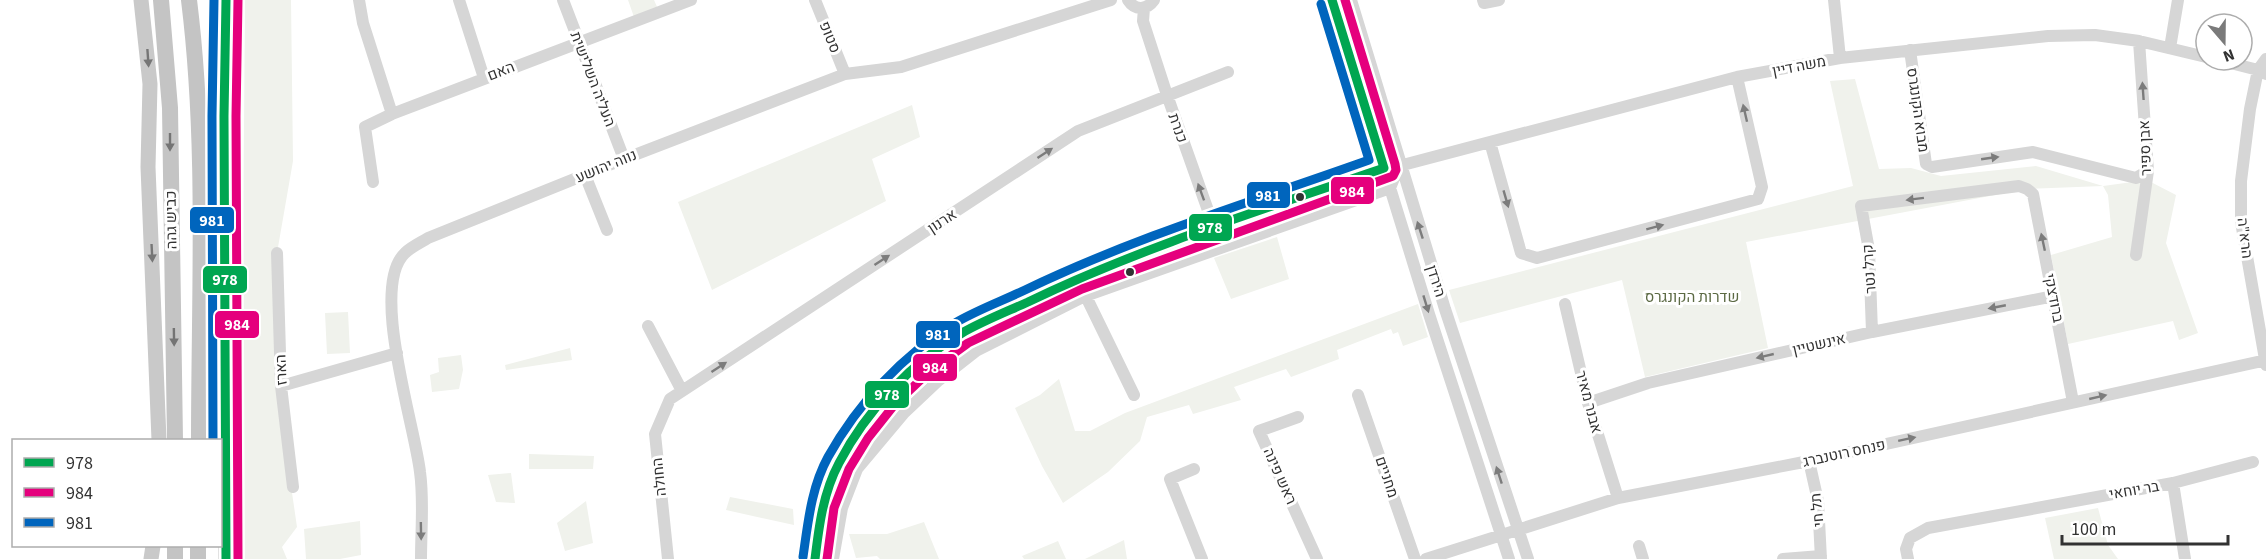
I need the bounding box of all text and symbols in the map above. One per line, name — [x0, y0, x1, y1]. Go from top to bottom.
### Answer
north arrow — [2194, 12, 2254, 72]
street label: סטופ — [814, 18, 845, 56]
street label: העליה השלישית — [565, 29, 620, 130]
text: N — [2220, 43, 2238, 67]
one-way arrow — [143, 49, 153, 68]
street label: משה דיין — [1770, 51, 1828, 82]
street label: האם — [484, 57, 518, 86]
street label: מבוא הקונגרס — [1901, 66, 1934, 154]
one-way arrow — [2138, 82, 2147, 101]
one-way arrow — [1740, 104, 1750, 122]
street label: כנרת — [1162, 110, 1193, 146]
street label: אבן ספיר — [2134, 120, 2157, 176]
one-way arrow — [165, 133, 175, 152]
street label: נווה יהושע — [572, 145, 640, 188]
one-way arrow — [1037, 147, 1053, 159]
one-way arrow — [1980, 154, 1999, 163]
line badge: 984 — [1330, 176, 1375, 205]
line badge: 981 — [1246, 181, 1291, 209]
text: 984 — [1339, 181, 1365, 203]
one-way arrow — [1196, 183, 1206, 201]
text: 981 — [1255, 185, 1281, 207]
street label: כביש גהה — [160, 190, 183, 250]
one-way arrow — [1502, 190, 1511, 208]
unlabelled marker — [1294, 191, 1306, 203]
one-way arrow — [1905, 195, 1924, 204]
street label: ארנון — [923, 204, 961, 239]
line badge: 981 — [189, 206, 235, 234]
text: 981 — [199, 210, 225, 232]
line badge: 978 — [1188, 213, 1233, 242]
street label: הרא"ה — [2232, 216, 2257, 260]
text: 978 — [1197, 217, 1223, 239]
one-way arrow — [1415, 221, 1424, 239]
one-way arrow — [1646, 221, 1664, 231]
one-way arrow — [2038, 232, 2047, 251]
one-way arrow — [147, 243, 156, 262]
street label: קרל נטר — [1857, 244, 1882, 294]
one-way arrow — [874, 255, 890, 266]
street label: הירדן — [1420, 262, 1451, 300]
line badge: 978 — [202, 265, 248, 294]
unlabelled marker — [1124, 266, 1136, 278]
text: 978 — [212, 269, 238, 291]
street label: ברודצקי — [2038, 272, 2069, 325]
park label: שדרות הקונגרס — [1645, 287, 1739, 308]
one-way arrow — [1422, 295, 1431, 313]
one-way arrow — [1987, 303, 2006, 312]
line badge: 984 — [214, 310, 260, 339]
text: 984 — [224, 314, 250, 336]
line badge: 981 — [915, 320, 961, 349]
text: 981 — [925, 324, 951, 346]
one-way arrow — [170, 328, 179, 347]
street label: אינשטיין — [1790, 328, 1848, 361]
one-way arrow — [1756, 352, 1774, 362]
line badge: 984 — [912, 353, 958, 382]
street label: הארז — [270, 354, 293, 386]
text: 984 — [922, 357, 948, 379]
one-way arrow — [711, 362, 727, 373]
street label: אבנר מאיר — [1570, 368, 1607, 436]
line badge: 978 — [864, 380, 910, 409]
text: 978 — [874, 384, 900, 406]
one-way arrow — [2088, 392, 2107, 401]
street label: פנחס רוטנברג — [1801, 434, 1887, 472]
one-way arrow — [1898, 434, 1917, 444]
legend — [12, 439, 222, 547]
street label: ראש פינה — [1258, 444, 1301, 508]
text: 978 — [66, 451, 93, 476]
street label: מחניים — [1370, 454, 1403, 501]
street label: החולה — [647, 457, 672, 497]
one-way arrow — [1494, 466, 1504, 484]
street label: בר יוחאי — [2107, 476, 2161, 505]
text: 984 — [66, 481, 93, 506]
street label: תל חי — [1805, 492, 1830, 528]
scale bar — [2062, 508, 2228, 546]
text: 981 — [66, 511, 93, 536]
text: 100 m — [2071, 517, 2116, 542]
one-way arrow — [416, 521, 426, 540]

